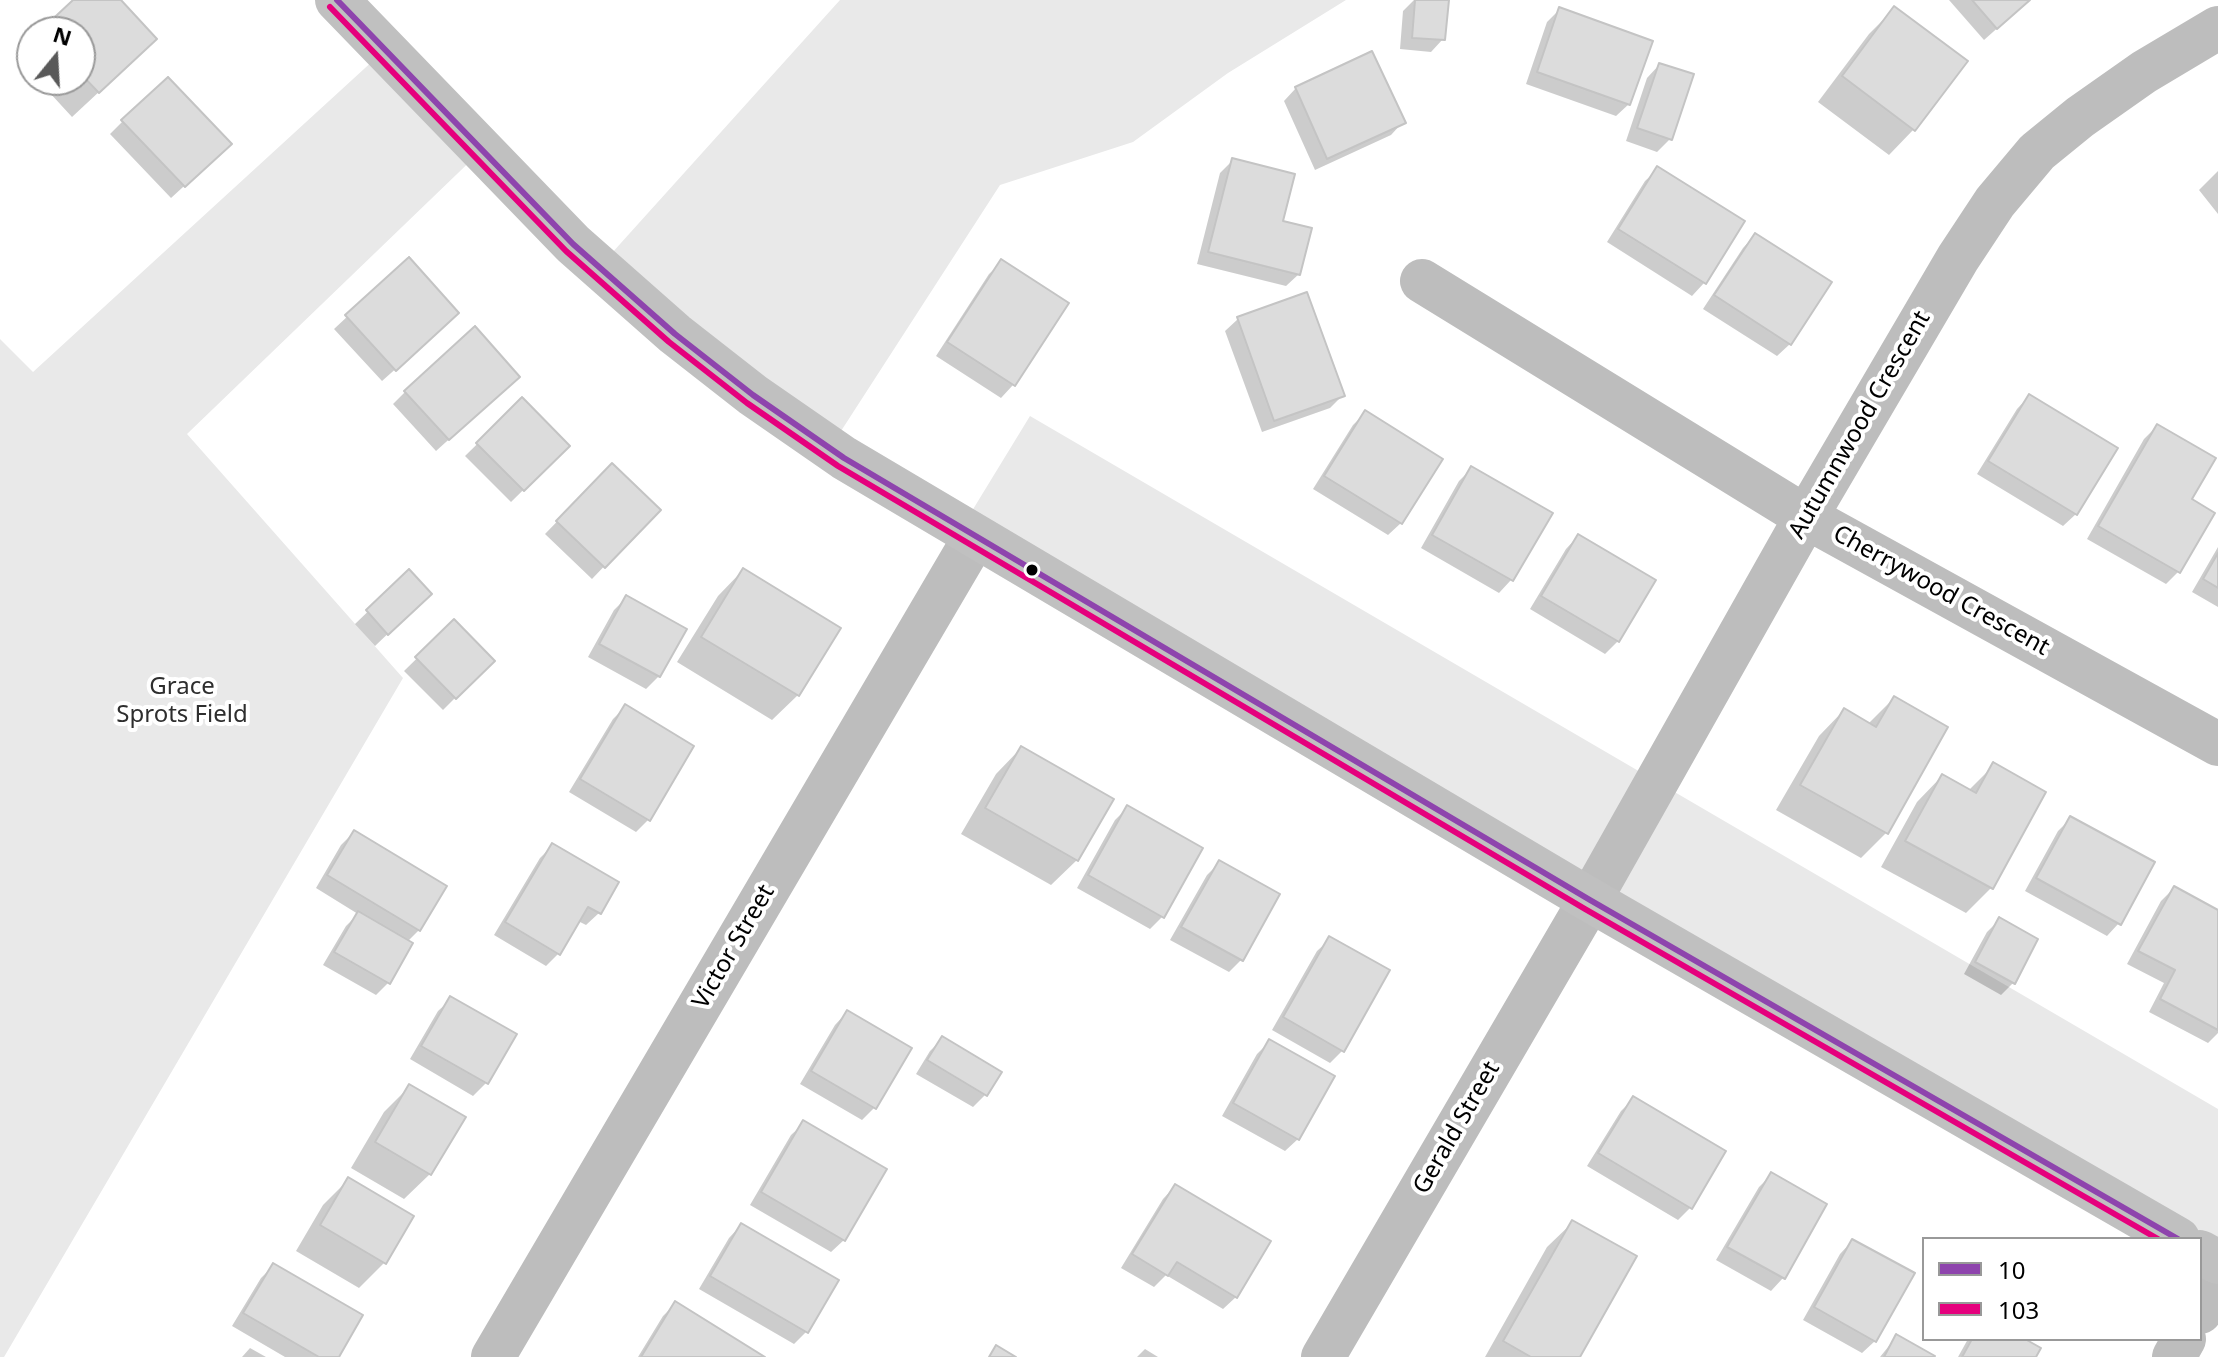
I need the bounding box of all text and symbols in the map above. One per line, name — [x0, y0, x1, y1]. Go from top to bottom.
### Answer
north arrow — [16, 16, 96, 96]
text: N — [50, 18, 76, 52]
street label: Autumnwood Crescent — [1783, 306, 1937, 544]
street label: Cherrywood Crescent — [1828, 520, 2054, 662]
unlabelled marker — [1024, 562, 1040, 578]
park label: Grace Sprots Field — [116, 673, 248, 729]
street label: Victor Street — [687, 880, 781, 1014]
street label: Gerald Street — [1408, 1057, 1506, 1199]
legend — [1922, 1237, 2202, 1341]
text: 10 — [1998, 1253, 2025, 1286]
text: 103 — [1998, 1293, 2039, 1326]

